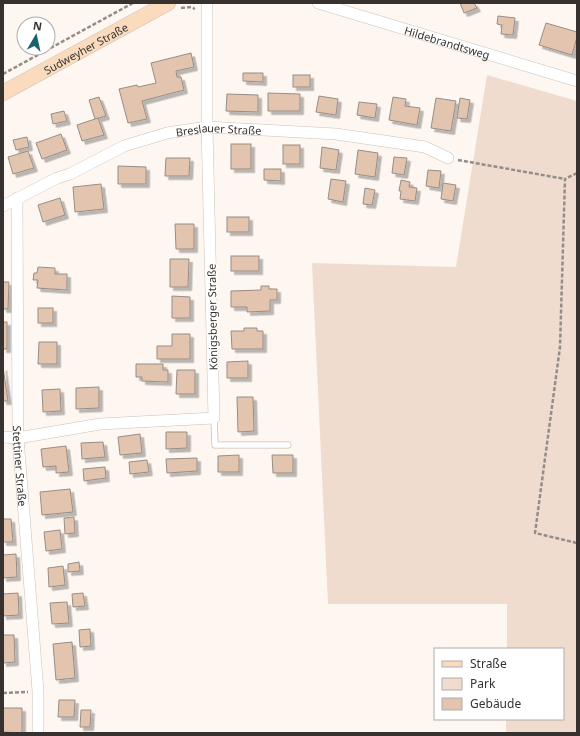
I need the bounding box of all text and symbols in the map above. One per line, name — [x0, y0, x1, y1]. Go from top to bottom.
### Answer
north arrow — [16, 16, 56, 56]
text: N — [32, 18, 43, 34]
street label: Sudweyher Straße — [41, 19, 130, 77]
street label: Hildebrandtsweg — [403, 22, 492, 62]
street label: Breslauer Straße — [175, 120, 262, 139]
street label: Königsberger Straße — [204, 264, 220, 370]
street label: Stettiner Straße — [10, 425, 31, 507]
legend — [434, 648, 564, 720]
text: Straße — [470, 655, 507, 672]
text: Park — [470, 675, 496, 692]
text: Gebäude — [470, 695, 521, 712]

